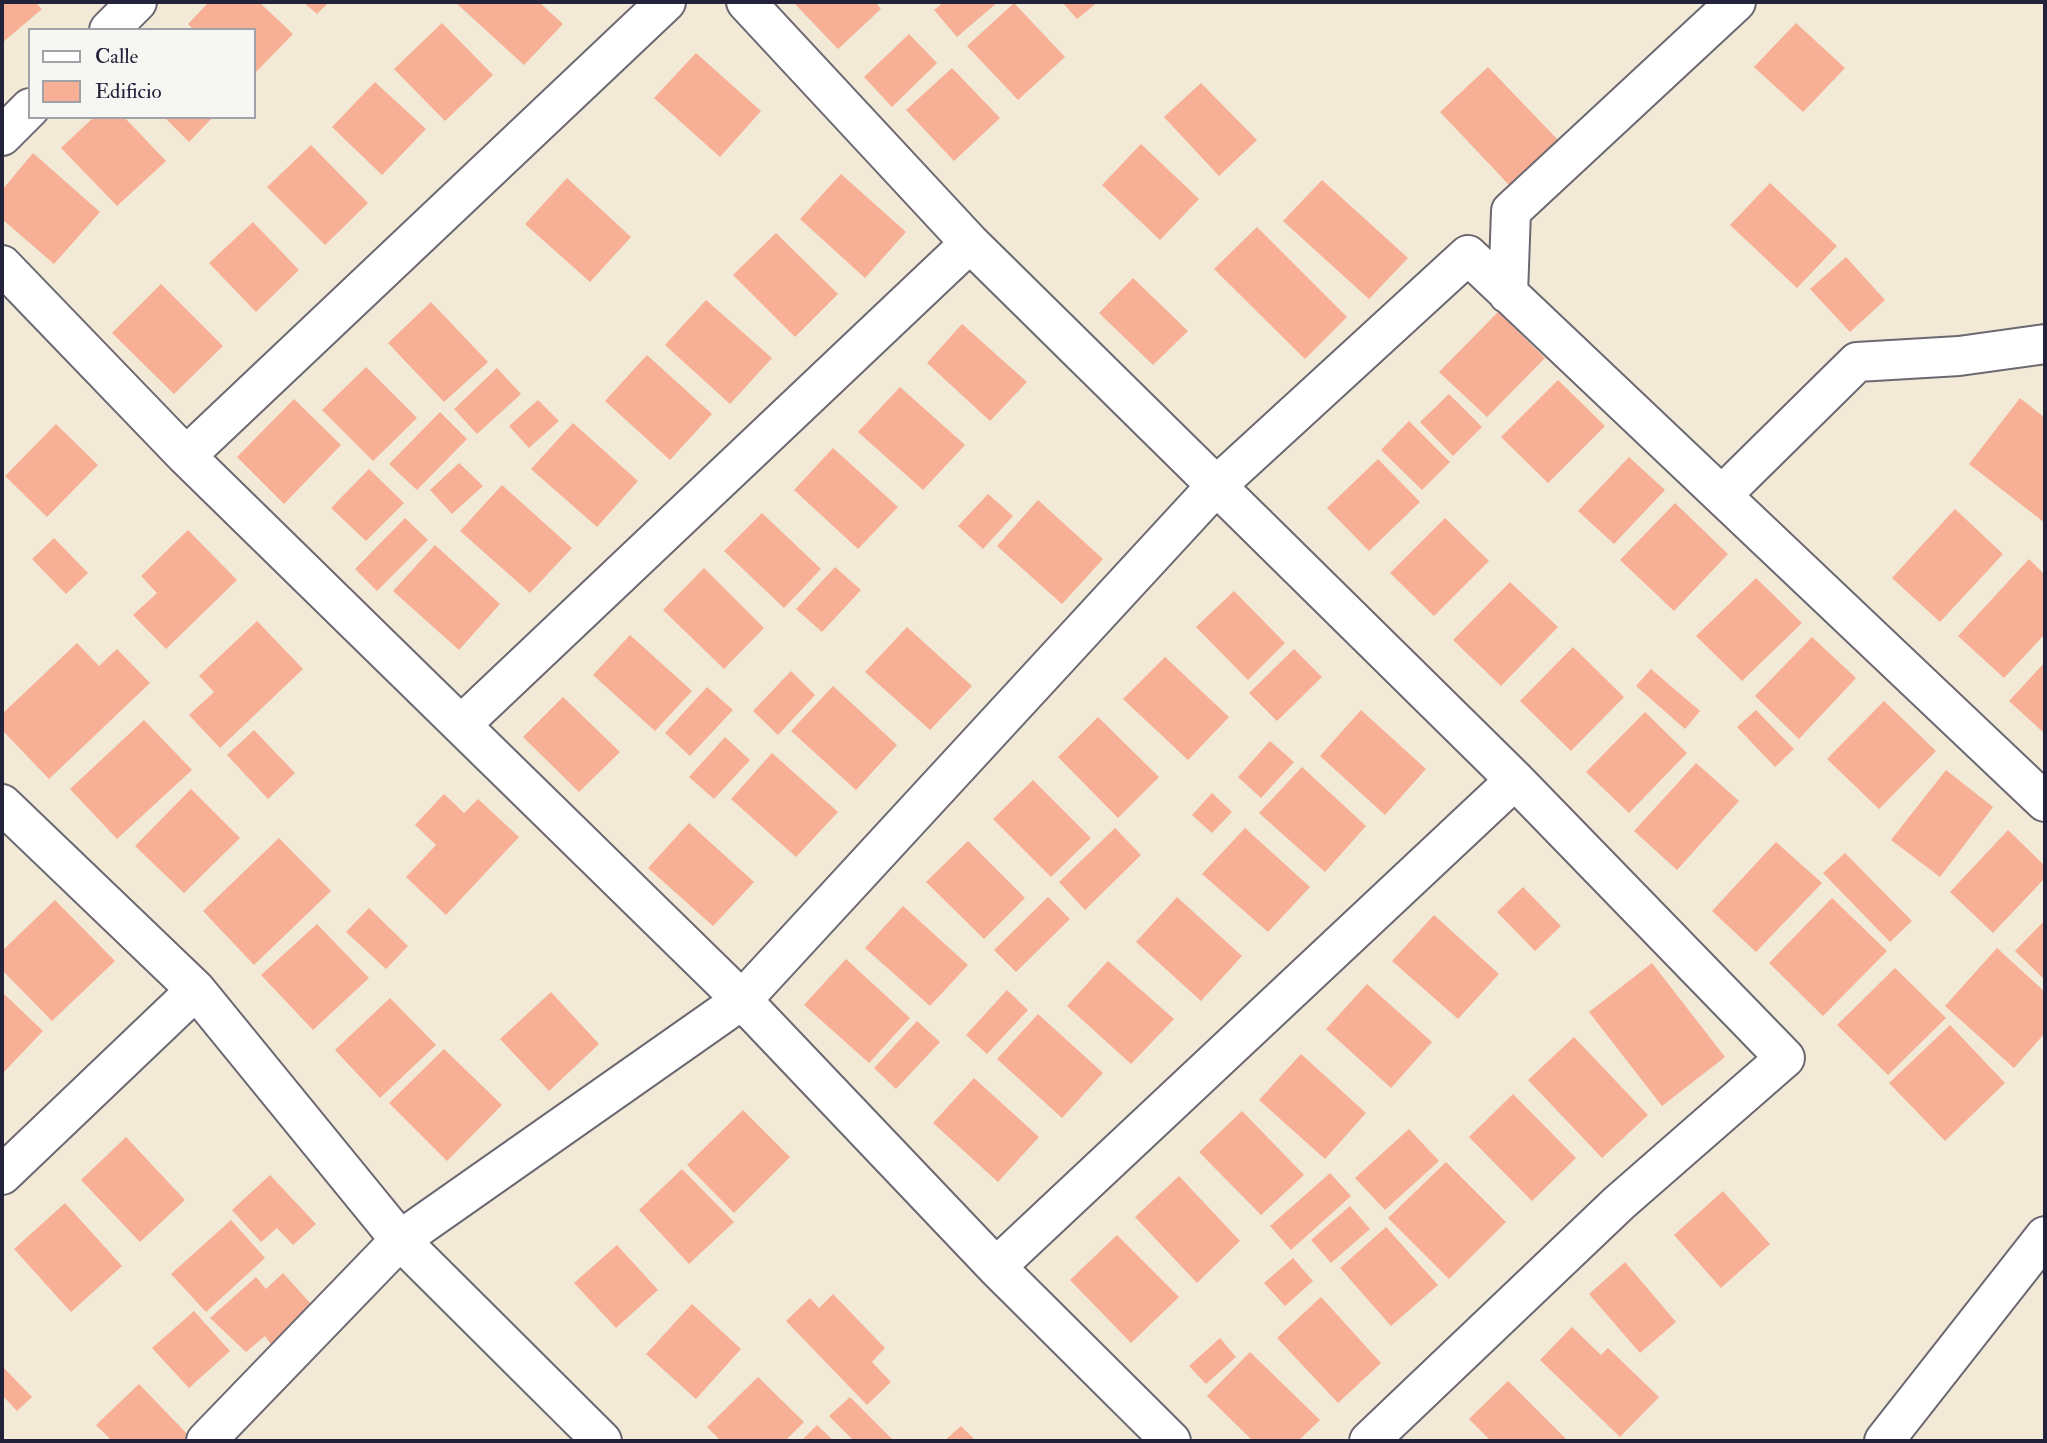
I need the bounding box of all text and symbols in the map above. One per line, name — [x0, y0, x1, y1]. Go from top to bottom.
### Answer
legend — [28, 28, 256, 119]
text: Calle — [95, 43, 138, 70]
text: Edificio — [95, 78, 162, 105]

